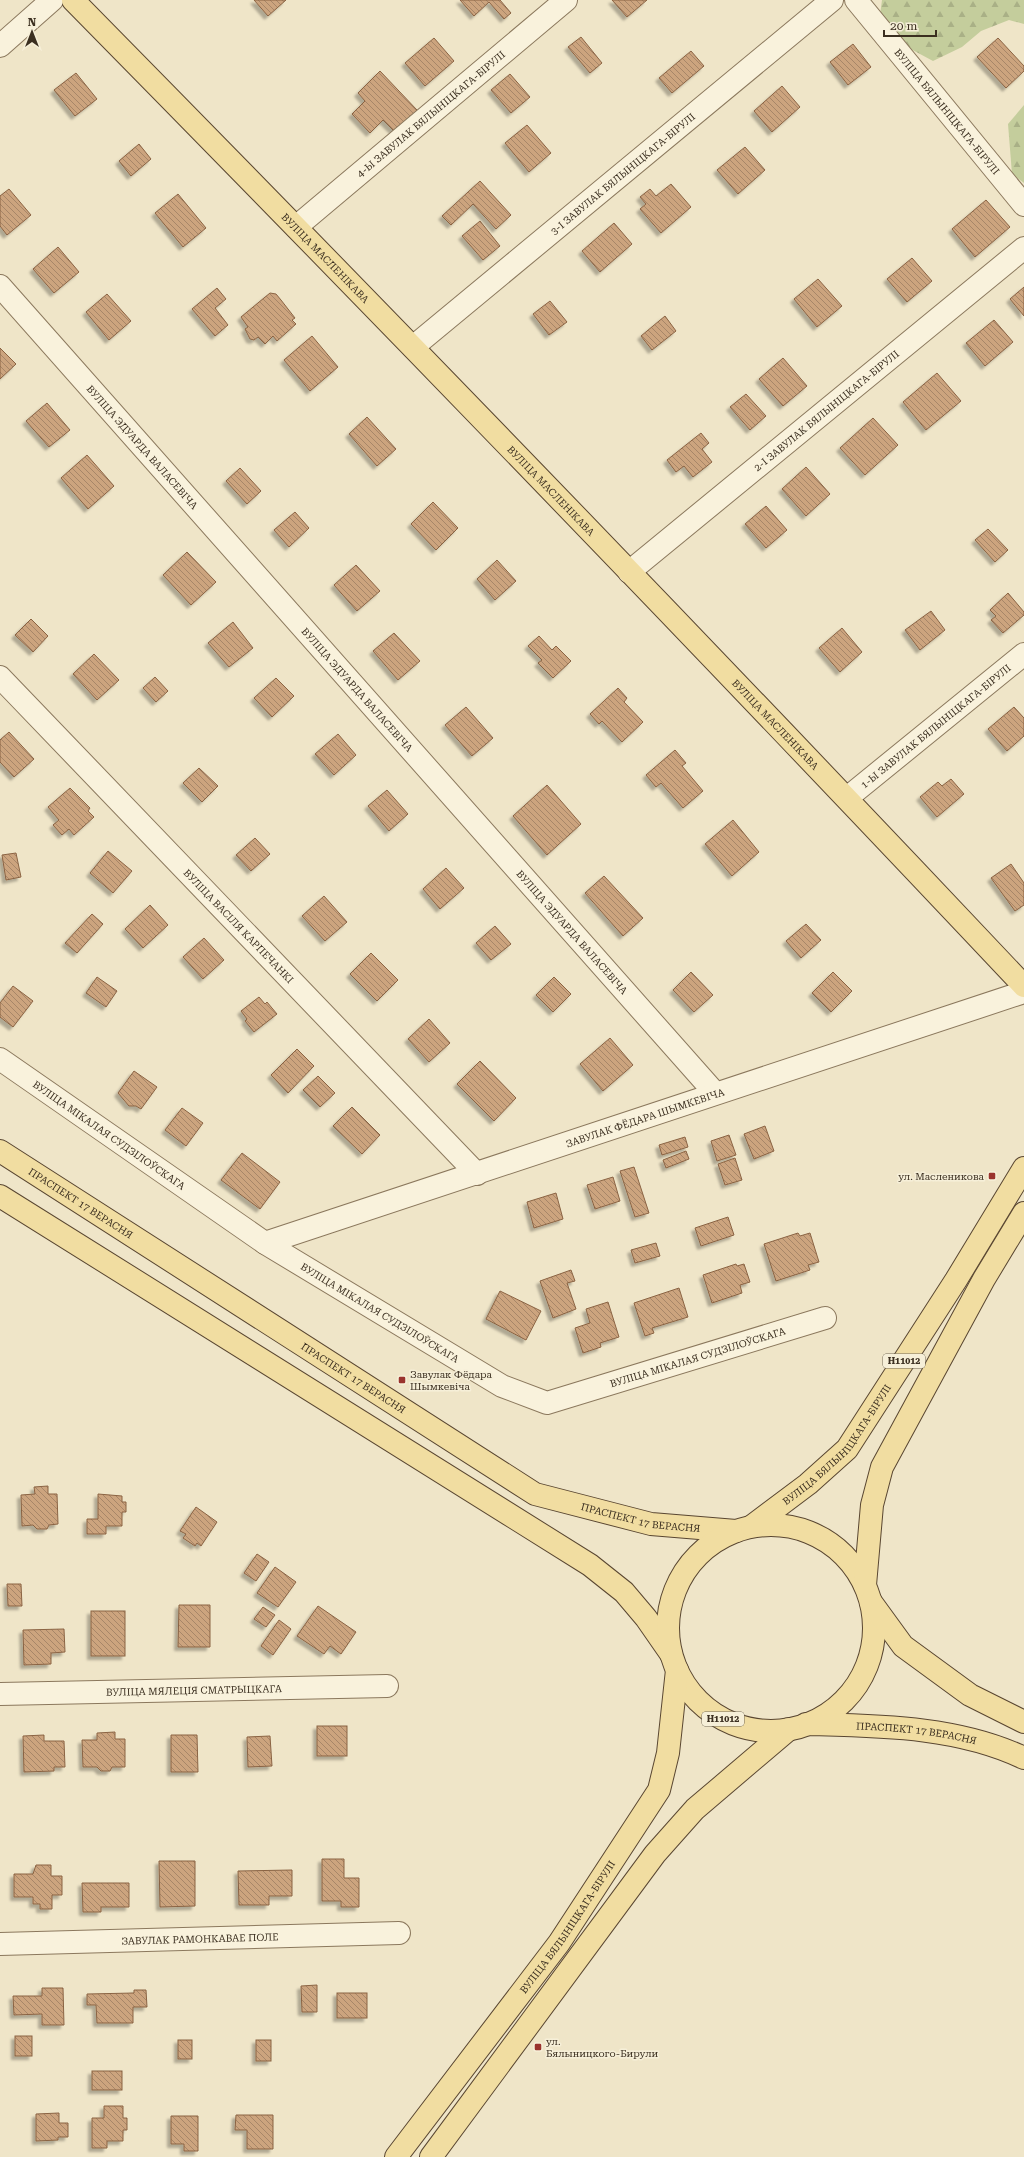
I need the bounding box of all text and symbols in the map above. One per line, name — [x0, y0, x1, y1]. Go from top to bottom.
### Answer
north arrow — [12, 12, 52, 52]
scale bar — [884, 12, 936, 38]
text: N — [28, 16, 37, 29]
text: 20 m — [890, 19, 917, 33]
street label: ВУЛІЦА БЯЛЫНІЦКАГА-БІРУЛІ — [893, 46, 1002, 176]
street label: 4-Ы ЗАВУЛАК БЯЛЫНІЦКАГА-БІРУЛІ — [354, 48, 507, 179]
street label: 3-І ЗАВУЛАК БЯЛЫНІЦКАГА-БІРУЛІ — [548, 110, 697, 236]
street label: ВУЛІЦА МАСЛЕНІКАВА — [280, 211, 372, 305]
street label: 2-І ЗАВУЛАК БЯЛЫНІЦКАГА-БІРУЛІ — [752, 348, 901, 473]
street label: ВУЛІЦА ЭДУАРДА ВАЛАСЕВІЧА — [85, 383, 200, 511]
street label: ВУЛІЦА МАСЛЕНІКАВА — [505, 443, 597, 538]
street label: ВУЛІЦА ЭДУАРДА ВАЛАСЕВІЧА — [300, 625, 415, 754]
street label: 1-Ы ЗАВУЛАК БЯЛЫНІЦКАГА-БІРУЛІ — [858, 662, 1013, 790]
street label: ВУЛІЦА МАСЛЕНІКАВА — [730, 677, 821, 771]
street label: ВУЛІЦА ВАСІЛЯ КАРПЕЧАНКІ — [182, 867, 296, 985]
street label: ВУЛІЦА ЭДУАРДА ВАЛАСЕВІЧА — [515, 868, 630, 996]
street label: ВУЛІЦА МІКАЛАЯ СУДЗІЛОЎСКАГА — [31, 1078, 187, 1192]
street label: ЗАВУЛАК ФЁДАРА ШЫМКЕВІЧА — [564, 1086, 726, 1149]
street label: ПРАСПЕКТ 17 ВЕРАСНЯ — [27, 1165, 135, 1240]
place label: ул. Масленикова — [898, 1171, 985, 1182]
marker: ул. Масленикова — [987, 1171, 997, 1181]
street label: ВУЛІЦА МІКАЛАЯ СУДЗІЛОЎСКАГА — [299, 1260, 461, 1364]
street label: ВУЛІЦА МІКАЛАЯ СУДЗІЛОЎСКАГА — [609, 1325, 787, 1389]
street label: ПРАСПЕКТ 17 ВЕРАСНЯ — [299, 1340, 408, 1415]
road number: Н11012 — [883, 1354, 925, 1368]
place label: Завулак Фёдара Шымкевіча — [410, 1369, 492, 1392]
marker: Завулак Фёдара Шымкевіча — [397, 1375, 407, 1385]
street label: ВУЛІЦА БЯЛЫНІЦКАГА-БІРУЛІ — [780, 1382, 893, 1507]
street label: ПРАСПЕКТ 17 ВЕРАСНЯ — [580, 1501, 701, 1534]
street label: ВУЛІЦА МЯЛЕЦІЯ СМАТРЫЦКАГА — [106, 1683, 282, 1697]
road number: Н11012 — [702, 1712, 744, 1726]
street label: ПРАСПЕКТ 17 ВЕРАСНЯ — [856, 1720, 978, 1746]
street label: ВУЛІЦА БЯЛЫНІЦКАГА-БІРУЛІ — [517, 1858, 617, 1995]
street label: ЗАВУЛАК РАМОНКАВАЕ ПОЛЕ — [121, 1931, 279, 1946]
place label: ул. Бялыницкого-Бирули — [546, 2036, 659, 2059]
marker: ул. Бялыницкого-Бирули — [533, 2042, 543, 2052]

